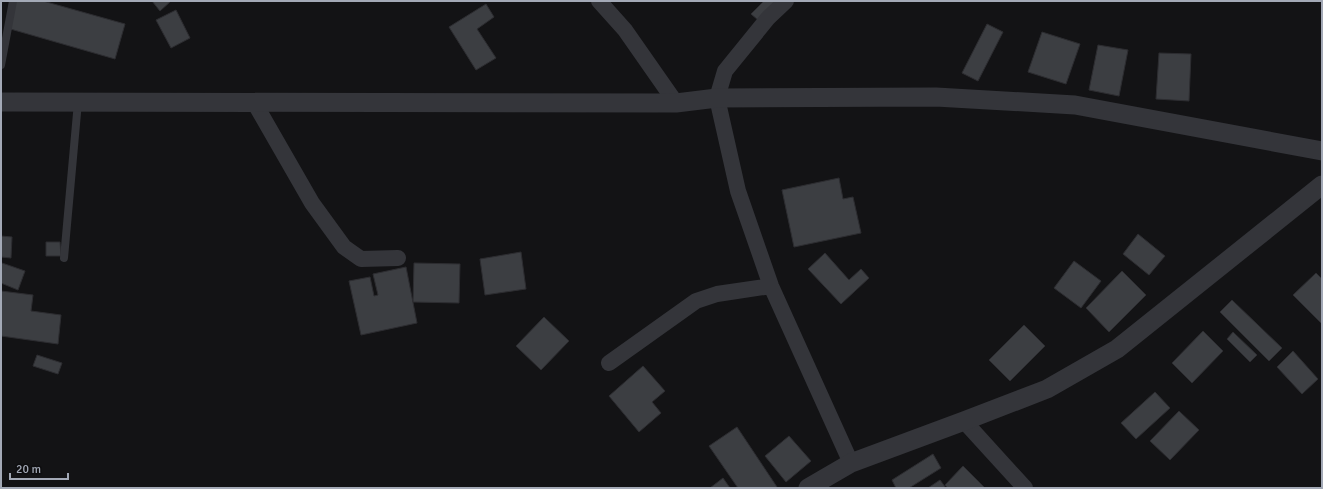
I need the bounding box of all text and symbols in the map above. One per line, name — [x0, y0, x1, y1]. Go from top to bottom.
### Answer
scale bar — [10, 455, 68, 481]
text: 20 m — [16, 462, 41, 477]

